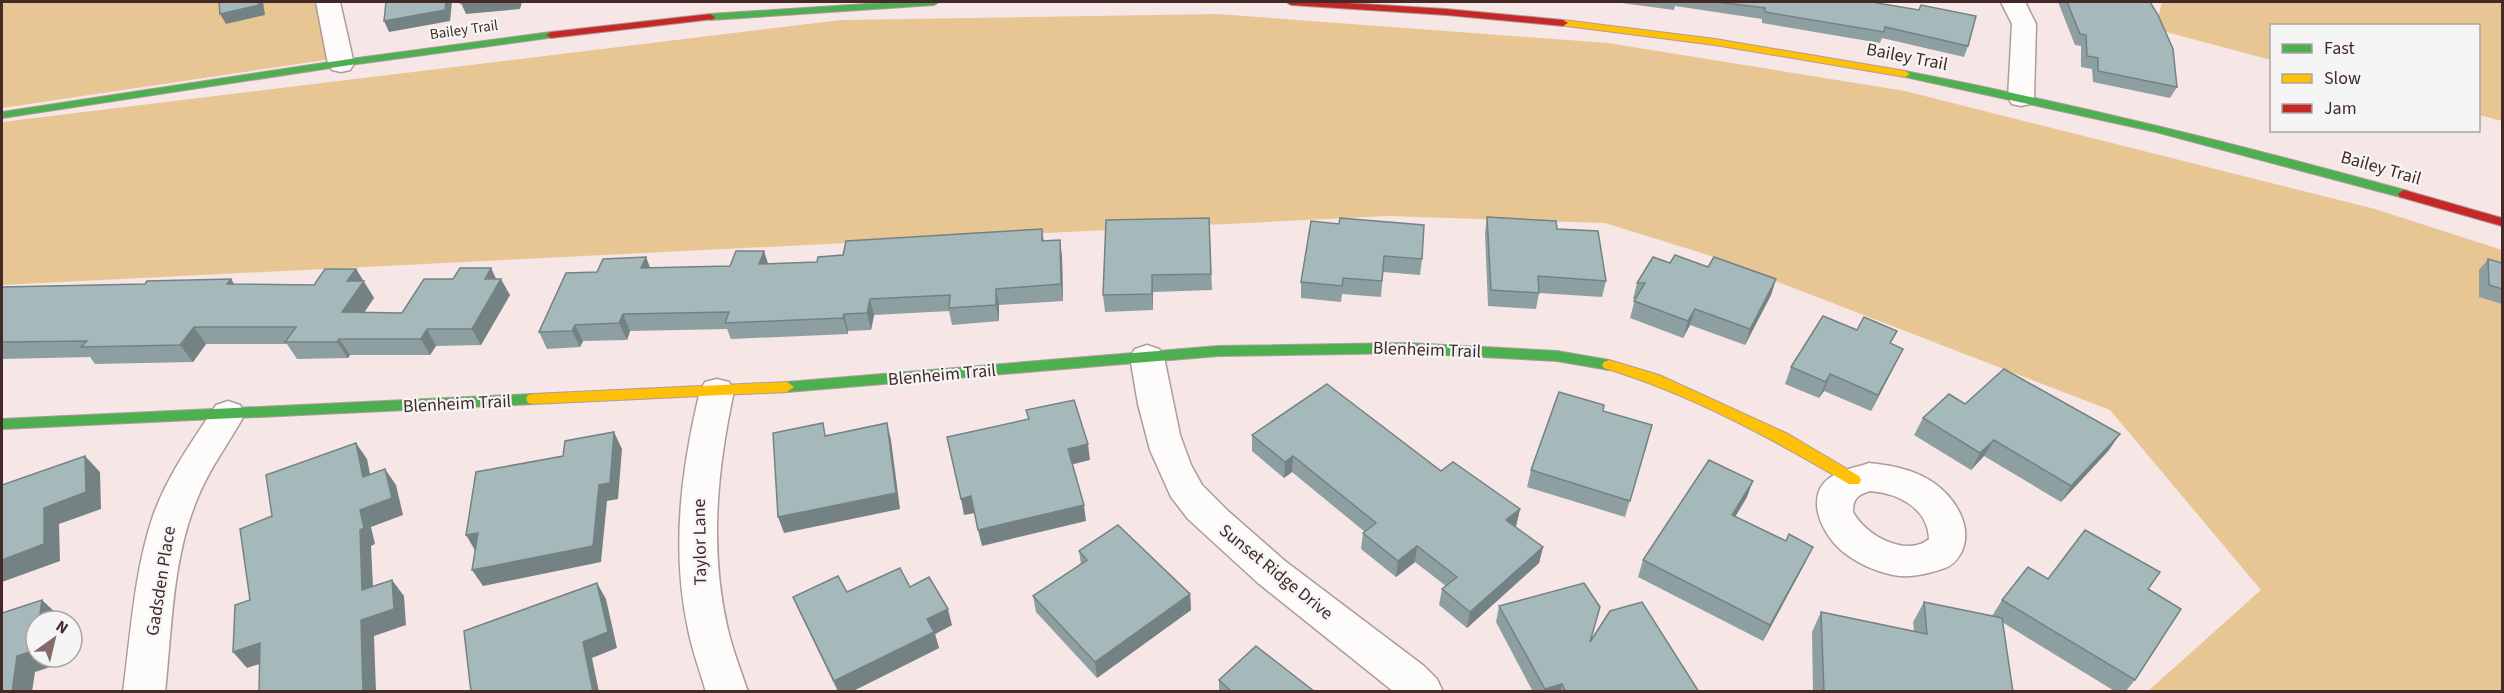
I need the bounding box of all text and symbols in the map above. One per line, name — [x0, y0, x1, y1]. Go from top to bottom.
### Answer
street label: Bailey Trail — [429, 15, 500, 45]
legend — [2270, 24, 2480, 132]
text: Fast — [2324, 36, 2355, 61]
street label: Bailey Trail — [1864, 37, 1950, 77]
text: Slow — [2324, 66, 2361, 91]
text: Jam — [2324, 96, 2357, 121]
street label: Bailey Trail — [2338, 145, 2424, 191]
street label: Blenheim Trail — [1372, 336, 1482, 364]
street label: Blenheim Trail — [887, 358, 997, 392]
street label: Blenheim Trail — [402, 389, 512, 419]
street label: Taylor Lane — [687, 498, 713, 586]
street label: Sunset Ridge Drive — [1214, 518, 1338, 626]
street label: Gadsden Place — [140, 524, 182, 638]
north arrow — [24, 609, 84, 669]
text: N — [51, 615, 72, 639]

